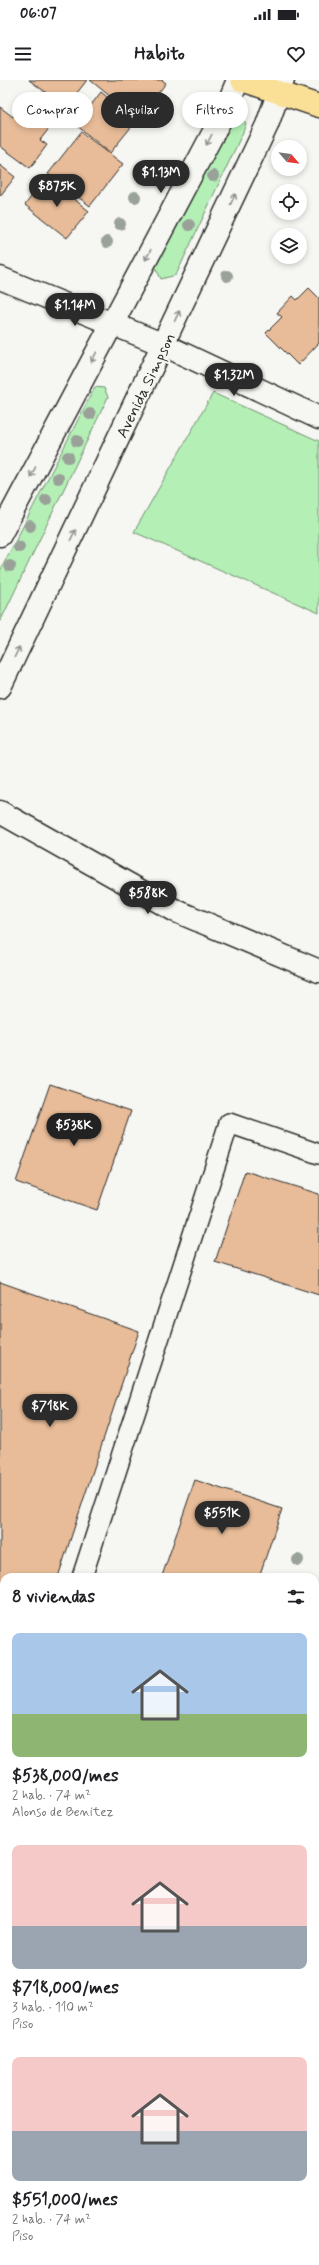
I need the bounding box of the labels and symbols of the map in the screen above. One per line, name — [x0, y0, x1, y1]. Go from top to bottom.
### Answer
one-way arrow — [205, 134, 212, 146]
north arrow — [271, 140, 307, 176]
pin: $1.13M — [128, 160, 194, 194]
pin: $875K — [29, 174, 85, 208]
one-way arrow — [230, 193, 237, 205]
one-way arrow — [144, 249, 151, 261]
pin: $1.14M — [42, 293, 108, 327]
one-way arrow — [174, 311, 181, 323]
street label: Avenida Simpson — [112, 330, 181, 442]
one-way arrow — [90, 351, 98, 363]
pin: $1.32M — [201, 363, 267, 397]
one-way arrow — [29, 466, 37, 478]
one-way arrow — [70, 529, 77, 541]
one-way arrow — [14, 646, 21, 658]
pin: $588K — [120, 881, 176, 915]
pin: $538K — [46, 1113, 102, 1147]
pin: $718K — [22, 1394, 78, 1428]
pin: $551K — [194, 1501, 250, 1535]

